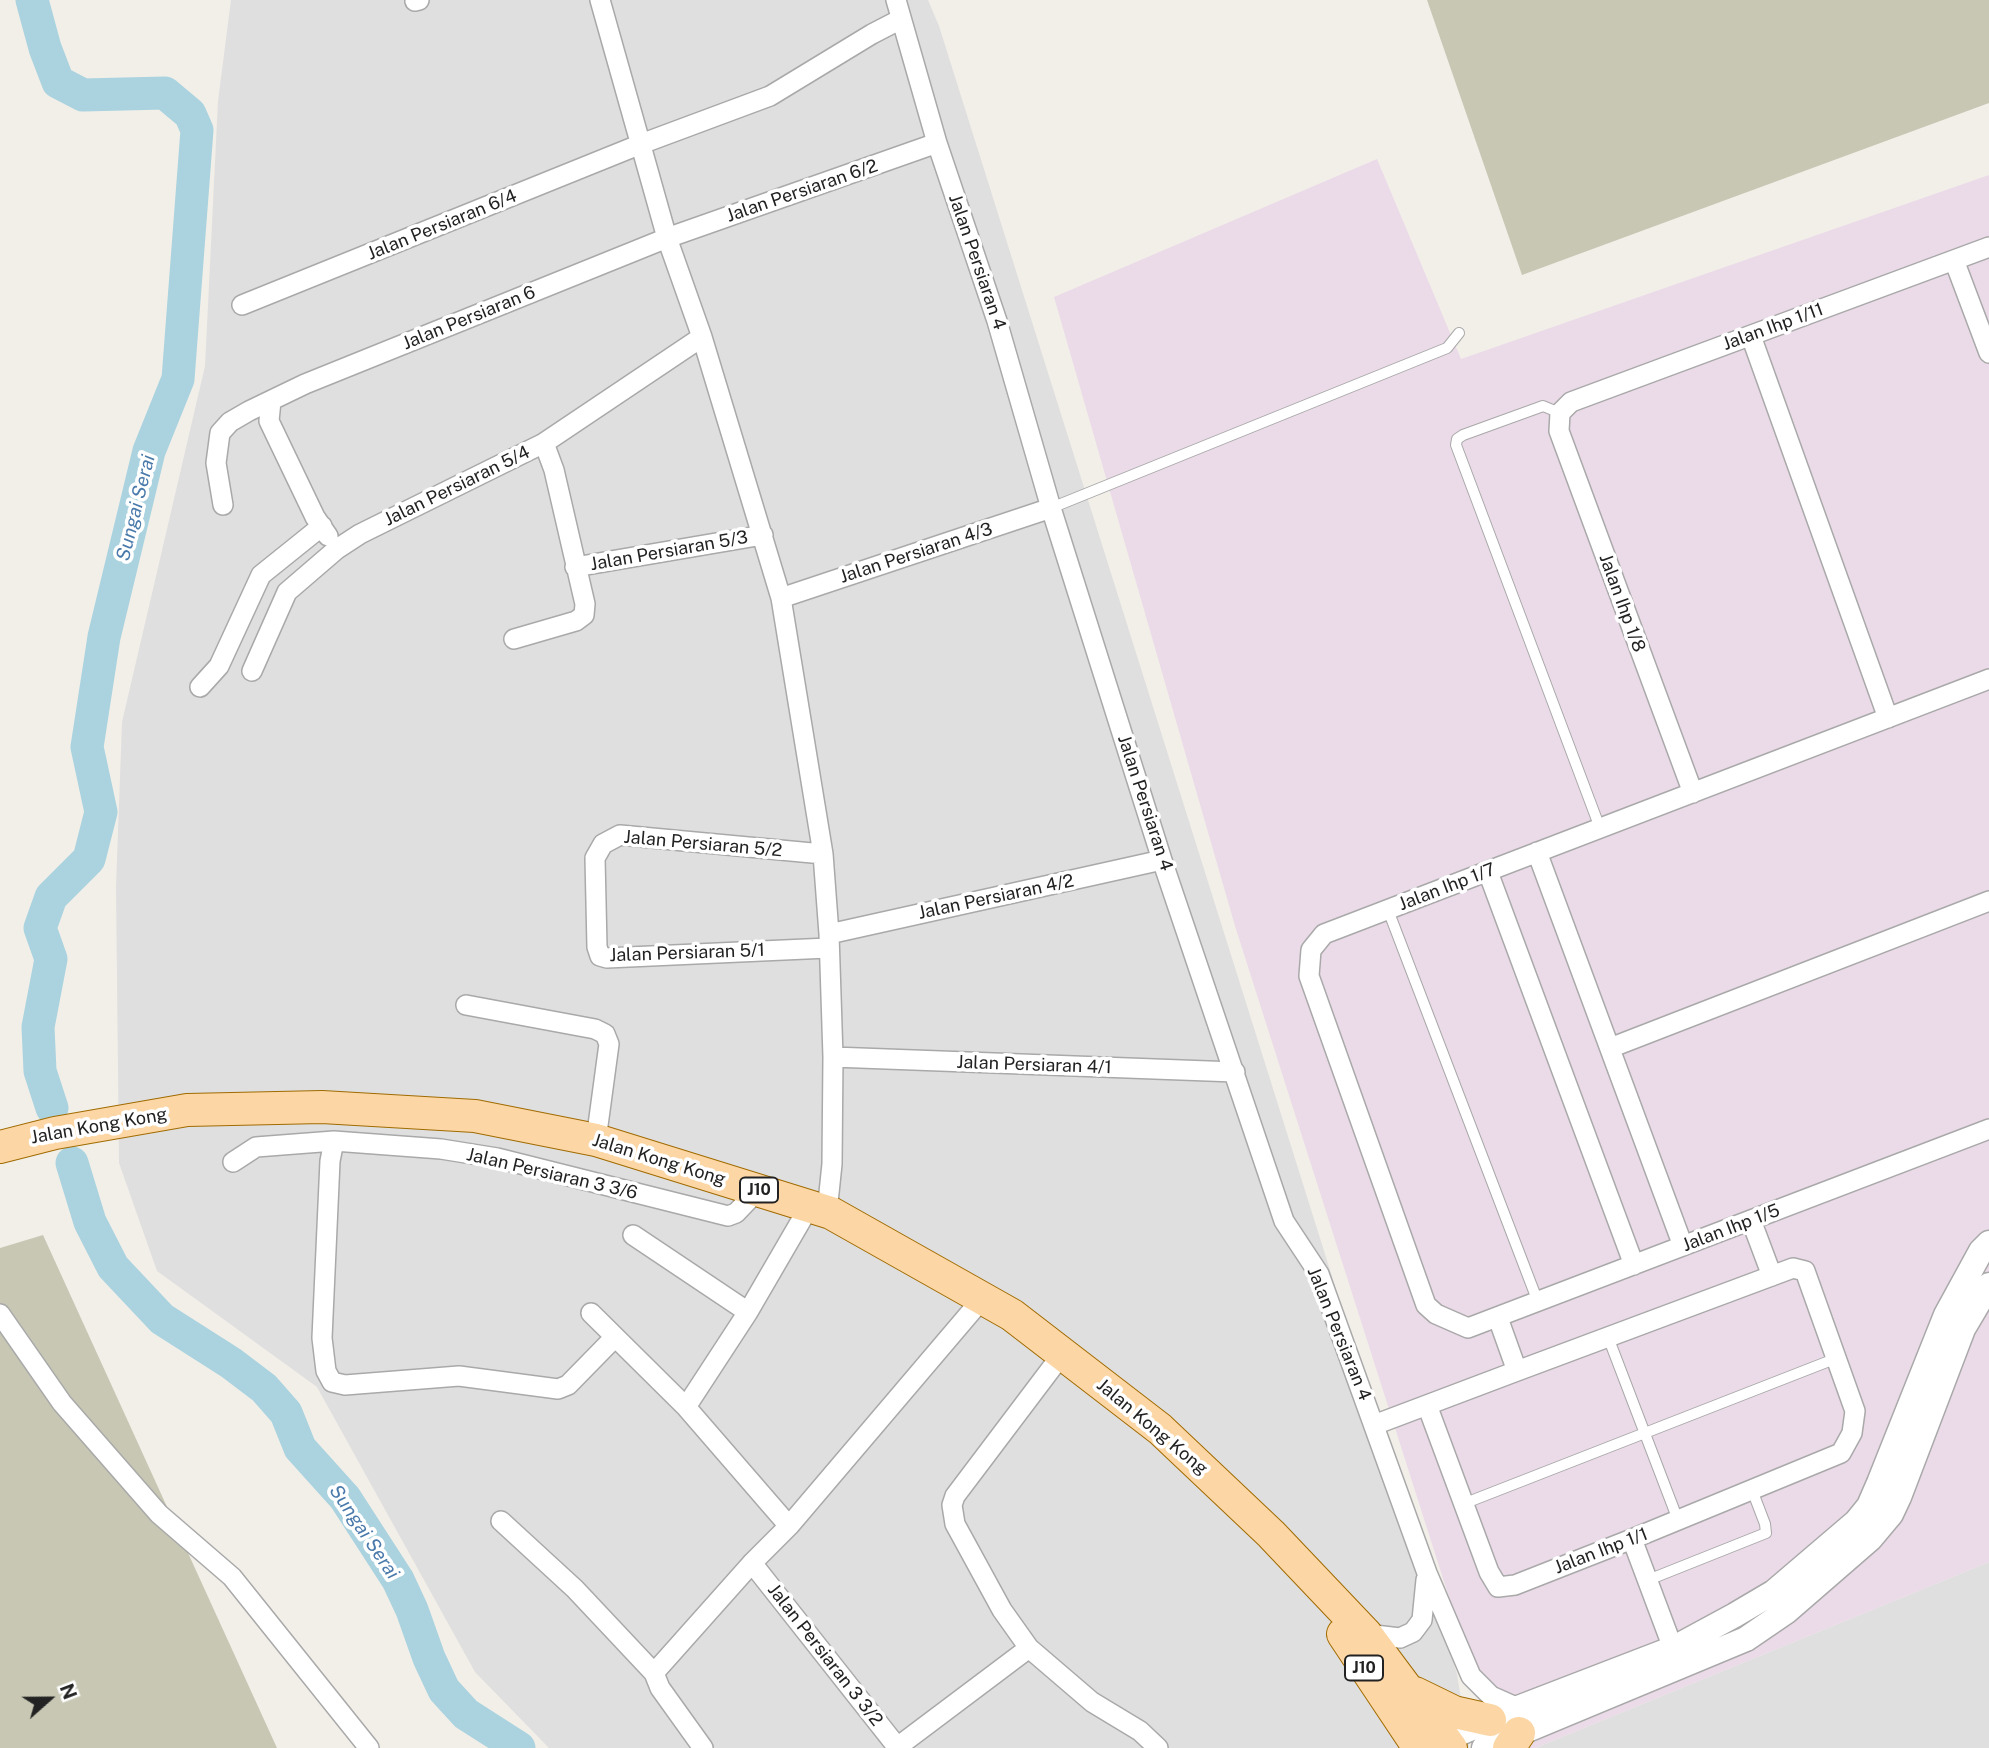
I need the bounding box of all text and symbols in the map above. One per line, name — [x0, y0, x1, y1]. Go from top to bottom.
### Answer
street label: Jalan Persiaran 6/2 — [723, 155, 881, 227]
street label: Jalan Persiaran 6/4 — [364, 185, 520, 265]
street label: Jalan Persiaran 4 — [944, 191, 1010, 333]
street label: Jalan Persiaran 6 — [399, 281, 539, 355]
street label: Jalan Ihp 1/11 — [1720, 299, 1826, 355]
street label: Jalan Persiaran 5/4 — [381, 441, 533, 531]
water label: Sungai Serai — [112, 453, 160, 563]
street label: Jalan Persiaran 4/3 — [837, 518, 995, 588]
street label: Jalan Persiaran 5/3 — [589, 527, 749, 575]
street label: Jalan Ihp 1/8 — [1594, 551, 1650, 655]
street label: Jalan Persiaran 4 — [1113, 732, 1177, 874]
street label: Jalan Persiaran 5/2 — [623, 826, 783, 862]
street label: Jalan Ihp 1/7 — [1396, 859, 1498, 915]
street label: Jalan Persiaran 4/2 — [916, 870, 1076, 924]
street label: Jalan Persiaran 5/1 — [609, 939, 765, 967]
street label: Jalan Persiaran 4/1 — [956, 1051, 1112, 1079]
street label: Jalan Kong Kong — [29, 1103, 169, 1149]
street label: Jalan Kong Kong — [590, 1129, 728, 1191]
street label: Jalan Persiaran 3 3/6 — [464, 1144, 640, 1204]
road number: J10 — [740, 1178, 778, 1202]
street label: Jalan Ihp 1/5 — [1679, 1200, 1783, 1256]
street label: Jalan Persiaran 4 — [1302, 1264, 1376, 1404]
street label: Jalan Kong Kong — [1092, 1374, 1212, 1480]
water label: Sungai Serai — [324, 1481, 404, 1583]
street label: Jalan Ihp 1/1 — [1551, 1523, 1651, 1579]
street label: Jalan Persiaran 3 3/2 — [763, 1580, 887, 1730]
road number: J10 — [1345, 1656, 1383, 1680]
north arrow — [14, 1664, 84, 1734]
text: N — [56, 1681, 82, 1702]

